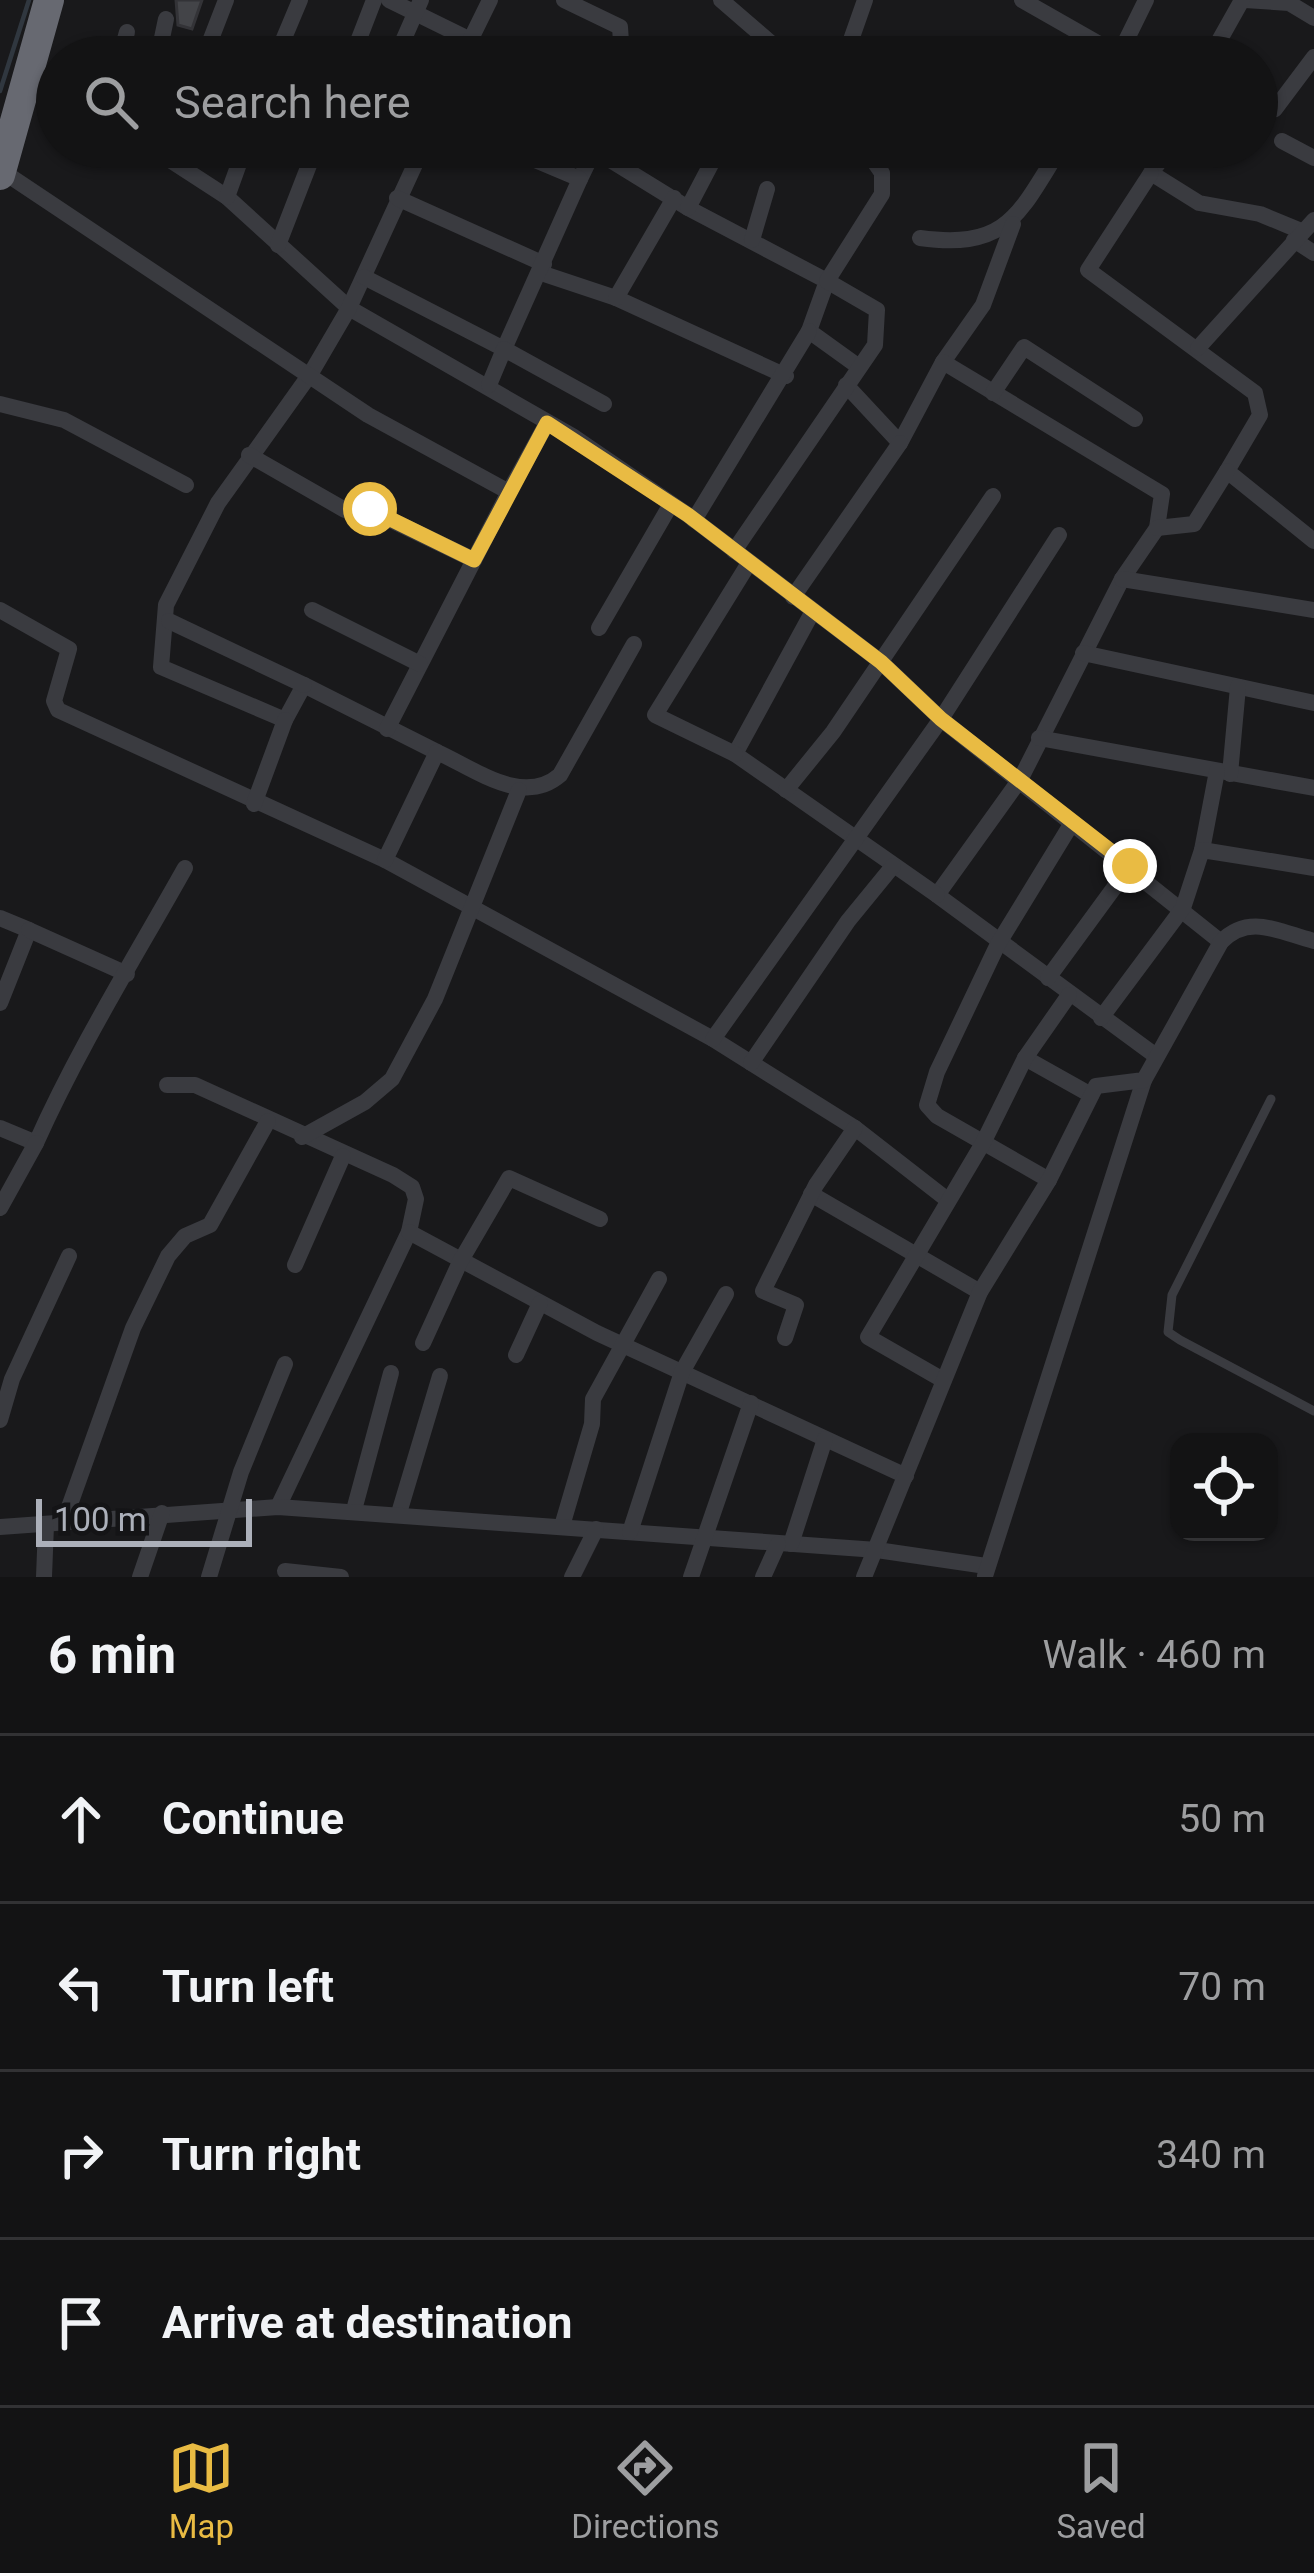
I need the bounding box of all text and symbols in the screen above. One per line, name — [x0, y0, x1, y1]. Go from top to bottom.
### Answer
search box — [36, 36, 1278, 168]
icon: search — [78, 69, 144, 135]
text: Search here — [174, 76, 411, 129]
route start — [343, 482, 397, 536]
route end — [1103, 839, 1157, 893]
map controls — [1170, 1433, 1278, 1541]
button: locate — [1170, 1433, 1278, 1541]
scale bar — [36, 1493, 252, 1546]
text: 100 m — [54, 1500, 147, 1539]
text: 6 min — [48, 1626, 176, 1685]
text: Walk · 460 m — [1042, 1632, 1266, 1678]
icon: ahead — [48, 1786, 114, 1852]
text: Continue — [162, 1792, 344, 1845]
text: 50 m — [1178, 1796, 1266, 1842]
icon: left — [48, 1954, 114, 2020]
text: Turn left — [162, 1960, 334, 2013]
text: 70 m — [1178, 1964, 1266, 2010]
icon: right — [48, 2122, 114, 2188]
text: Turn right — [162, 2128, 361, 2181]
text: 340 m — [1156, 2132, 1266, 2178]
icon: arrive — [48, 2290, 114, 2356]
text: Arrive at destination — [162, 2296, 573, 2349]
tab: Map — [168, 2435, 234, 2546]
tab: Directions — [571, 2435, 720, 2546]
tab: Saved — [1056, 2435, 1146, 2546]

